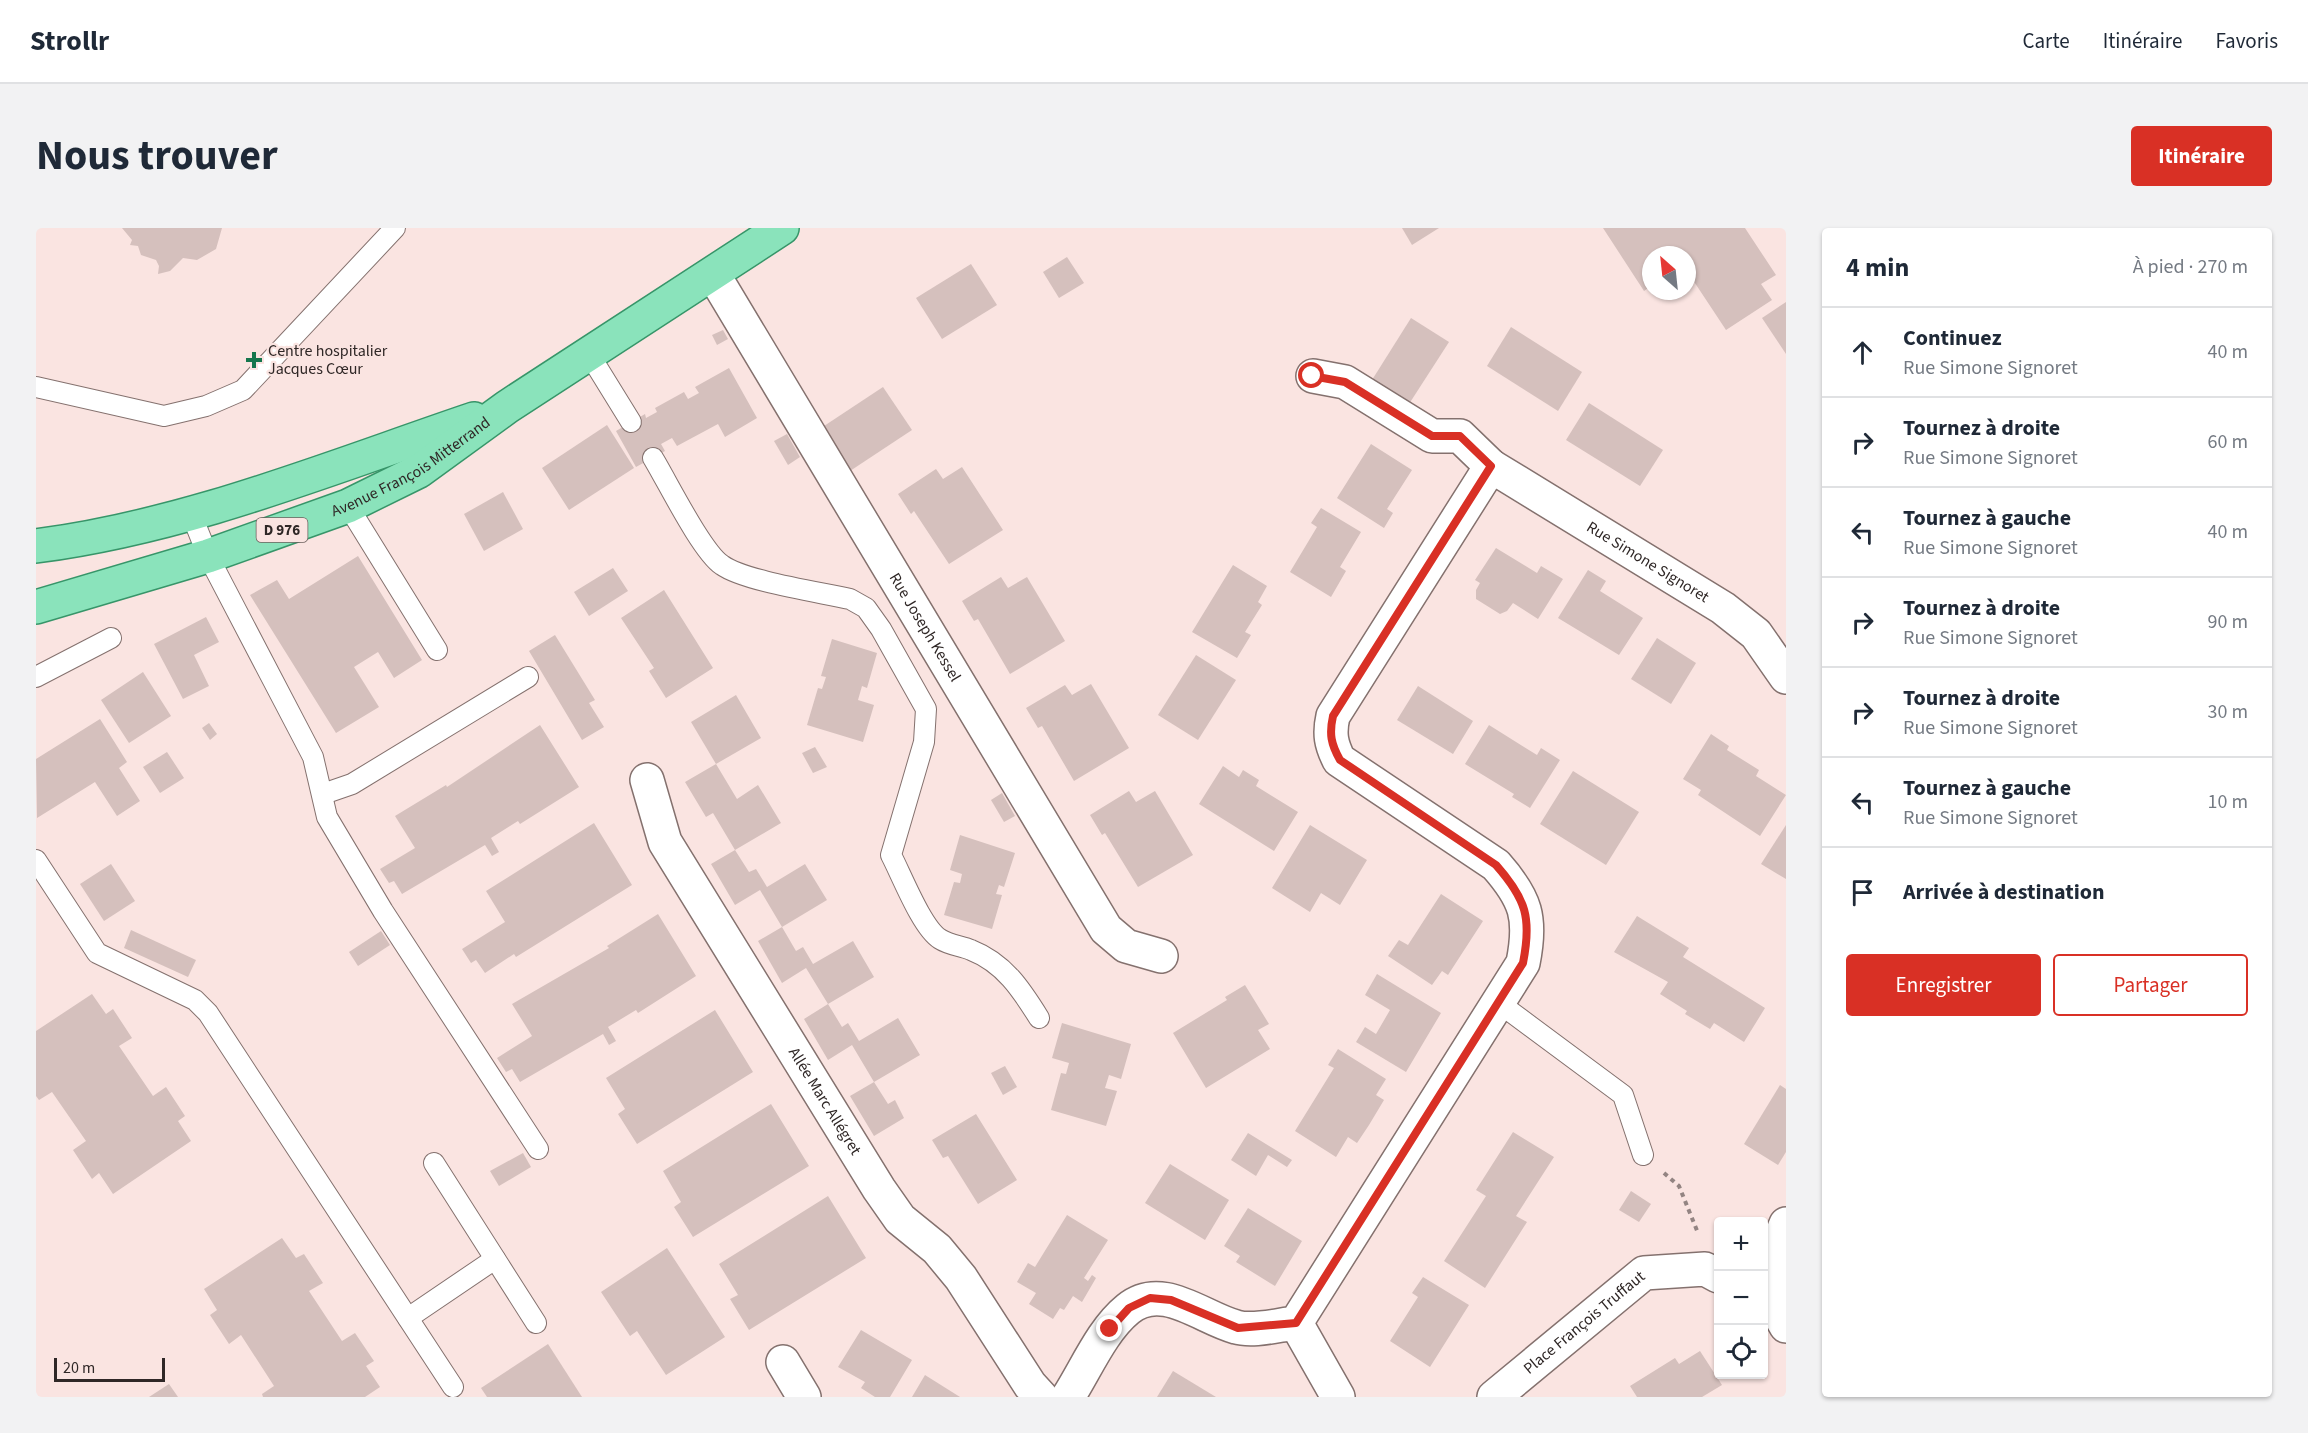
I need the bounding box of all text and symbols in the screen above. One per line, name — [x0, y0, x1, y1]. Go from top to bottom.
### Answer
text: Strollr — [30, 21, 109, 61]
text: Carte — [2023, 26, 2070, 56]
text: Itinéraire — [2103, 26, 2182, 56]
text: Favoris — [2215, 26, 2278, 56]
text: Nous trouver — [36, 126, 278, 186]
button: Itinéraire — [2131, 126, 2272, 186]
north arrow — [1642, 246, 1696, 300]
text: 4 min — [1846, 249, 1909, 286]
text: À pied · 270 m — [2133, 253, 2248, 281]
text: Continuez — [1903, 322, 2002, 354]
icon: ahead — [1846, 336, 1879, 369]
text: 40 m — [2208, 338, 2248, 366]
place label: Centre hospitalier Jacques Cœur — [268, 340, 388, 380]
marker: Centre hospitalier Jacques Cœur — [245, 351, 263, 369]
text: Rue Simone Signoret — [1903, 354, 2078, 382]
route start — [1298, 362, 1324, 388]
street label: Avenue François Mitterrand — [328, 412, 495, 522]
text: Tournez à droite — [1903, 412, 2060, 444]
icon: right — [1846, 426, 1879, 459]
text: 60 m — [2208, 428, 2248, 456]
text: Rue Simone Signoret — [1903, 444, 2078, 472]
text: Tournez à gauche — [1903, 502, 2071, 534]
street label: Rue Simone Signoret — [1582, 516, 1714, 608]
icon: left — [1846, 516, 1879, 549]
road number: D 976 — [256, 518, 308, 542]
text: 40 m — [2208, 518, 2248, 546]
text: Rue Simone Signoret — [1903, 534, 2078, 562]
street label: Rue Joseph Kessel — [884, 569, 966, 686]
text: Tournez à droite — [1903, 592, 2060, 624]
icon: right — [1846, 606, 1879, 639]
text: 90 m — [2208, 608, 2248, 636]
text: Rue Simone Signoret — [1903, 624, 2078, 652]
text: Tournez à droite — [1903, 682, 2060, 714]
icon: right — [1846, 696, 1879, 729]
text: 30 m — [2208, 698, 2248, 726]
text: Rue Simone Signoret — [1903, 714, 2078, 742]
text: Tournez à gauche — [1903, 772, 2071, 804]
icon: left — [1846, 786, 1879, 819]
text: 10 m — [2208, 788, 2248, 816]
text: Rue Simone Signoret — [1903, 804, 2078, 832]
icon: arrive — [1846, 876, 1879, 909]
text: Arrivée à destination — [1903, 876, 2105, 908]
button: Enregistrer — [1846, 954, 2041, 1016]
button: Partager — [2053, 954, 2248, 1016]
street label: Allée Marc Allégret — [783, 1043, 867, 1160]
map controls — [1714, 1217, 1768, 1379]
button: + — [1714, 1217, 1768, 1271]
street label: Place François Truffaut — [1519, 1265, 1650, 1379]
button: − — [1714, 1271, 1768, 1325]
route end — [1096, 1315, 1122, 1341]
button: locate — [1714, 1325, 1768, 1379]
scale bar — [54, 1355, 165, 1382]
text: 20 m — [63, 1357, 95, 1379]

